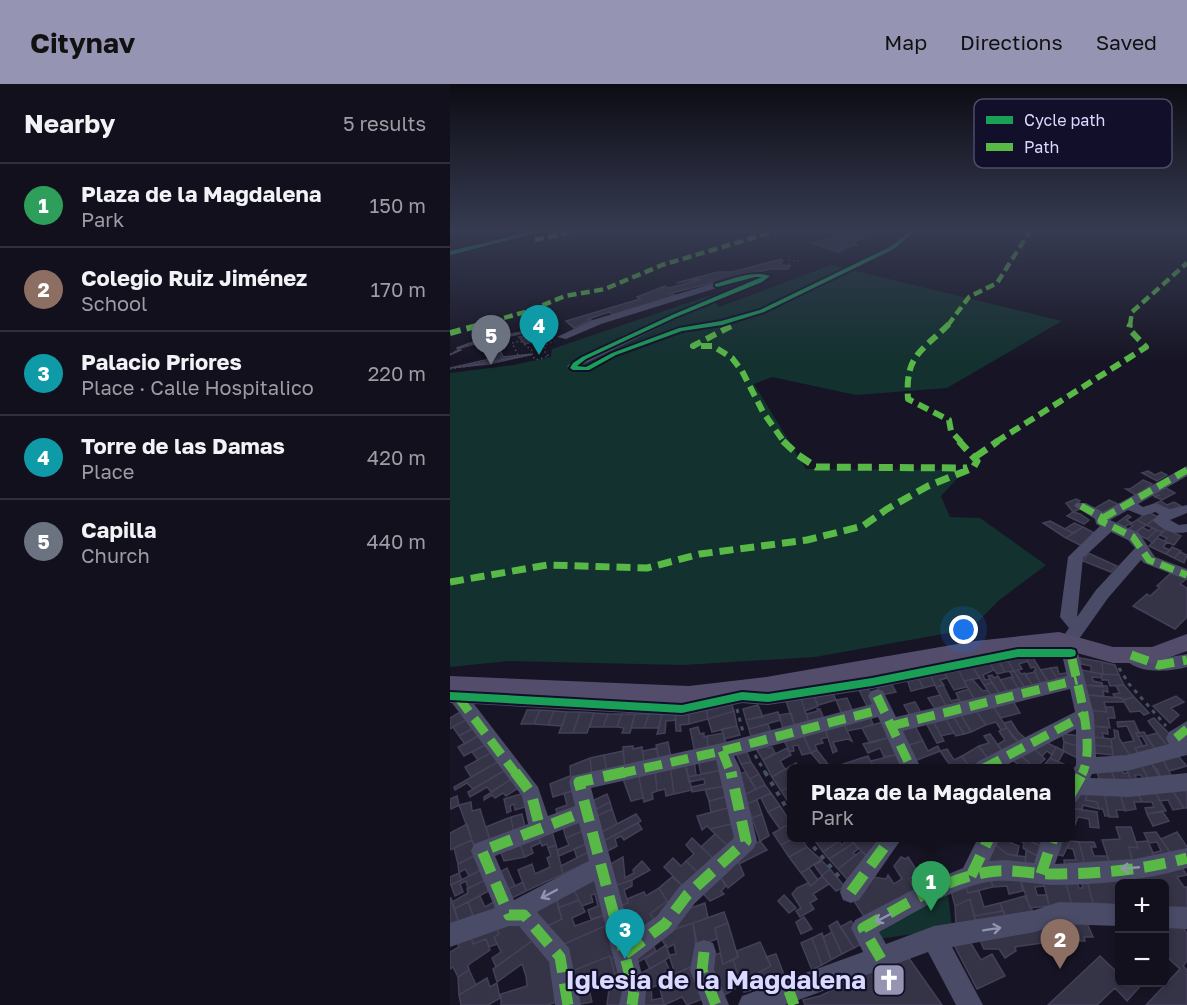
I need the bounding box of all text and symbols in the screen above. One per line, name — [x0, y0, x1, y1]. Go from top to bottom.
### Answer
text: Citynav — [30, 26, 135, 59]
text: Map — [884, 29, 927, 55]
text: Directions — [960, 29, 1063, 55]
text: Saved — [1096, 29, 1157, 55]
legend — [974, 99, 1172, 168]
text: Nearby — [24, 108, 115, 139]
text: Cycle path — [1024, 110, 1105, 130]
text: 5 results — [343, 111, 426, 135]
text: Path — [1024, 137, 1059, 157]
text: Plaza de la Magdalena — [81, 180, 321, 207]
text: 1 — [38, 193, 49, 217]
text: 150 m — [370, 193, 426, 217]
text: Park — [81, 207, 124, 231]
text: Colegio Ruiz Jiménez — [81, 264, 307, 291]
text: 2 — [37, 277, 50, 301]
text: 170 m — [371, 277, 426, 301]
text: School — [81, 291, 147, 315]
pin: 4 — [520, 306, 559, 355]
pin: 5 — [472, 316, 510, 365]
text: Palacio Priores — [81, 348, 242, 375]
text: 3 — [37, 361, 50, 385]
text: 220 m — [368, 361, 426, 385]
text: Place · Calle Hospitalico — [81, 375, 314, 399]
text: Torre de las Damas — [81, 432, 285, 459]
text: 4 — [37, 445, 50, 469]
text: 420 m — [367, 445, 426, 469]
text: Place — [81, 459, 134, 483]
text: Capilla — [81, 516, 156, 543]
text: 5 — [37, 529, 50, 553]
text: 440 m — [367, 529, 426, 553]
text: Church — [81, 543, 150, 567]
your location — [949, 615, 978, 644]
popup — [787, 764, 1075, 842]
text: Plaza de la Magdalena — [811, 778, 1051, 805]
text: Park — [811, 805, 854, 829]
pin: 1 — [912, 862, 950, 911]
one-way arrow — [1120, 863, 1140, 874]
map controls — [1115, 879, 1169, 987]
button: + — [1115, 879, 1169, 933]
one-way arrow — [541, 888, 558, 900]
pin: 3 — [606, 910, 645, 959]
one-way arrow — [874, 913, 892, 924]
pin: 2 — [1040, 920, 1080, 969]
one-way arrow — [982, 923, 1001, 934]
button: − — [1115, 933, 1169, 987]
church icon: Iglesia de la Magdalena — [871, 962, 907, 998]
place label: Iglesia de la Magdalena — [566, 964, 866, 995]

